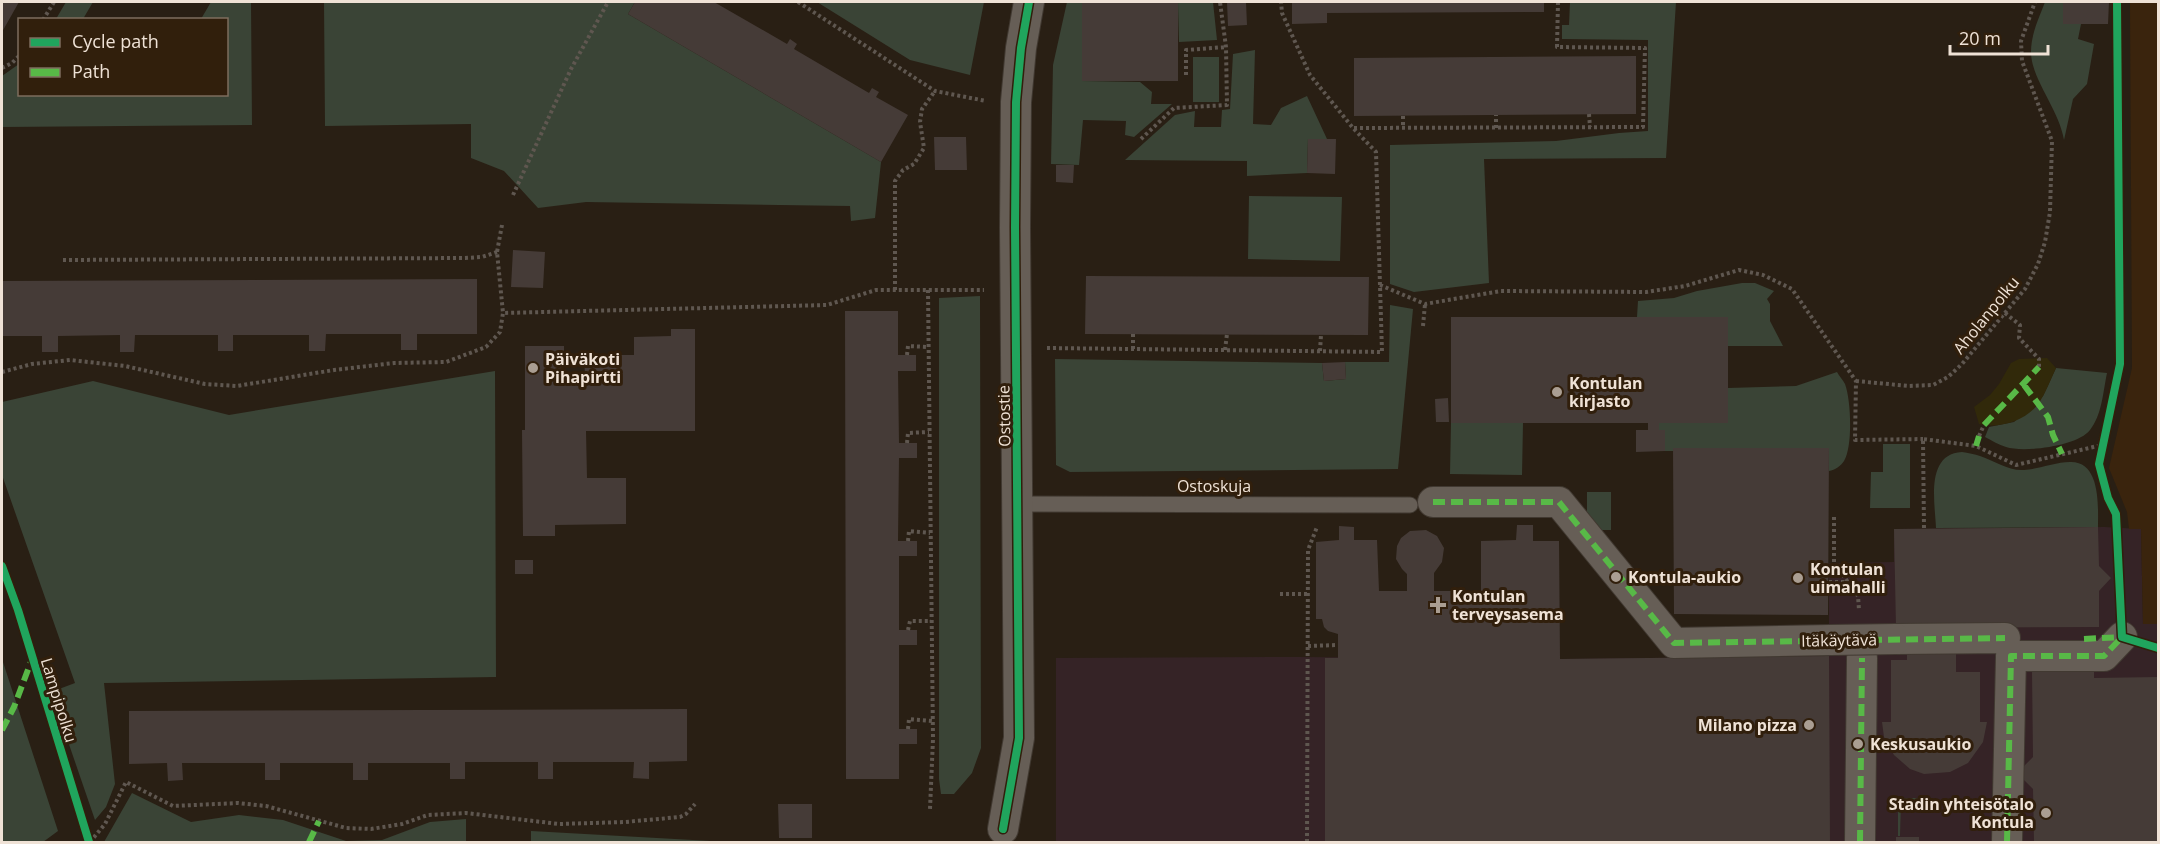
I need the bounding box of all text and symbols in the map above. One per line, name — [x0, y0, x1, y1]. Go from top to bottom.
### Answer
legend — [18, 18, 228, 96]
scale bar — [1950, 18, 2048, 56]
text: 20 m — [1959, 26, 2001, 50]
text: Cycle path — [72, 29, 159, 53]
text: Path — [72, 59, 110, 83]
street label: Aholanpolku — [1948, 272, 2024, 358]
place label: Päiväkoti Pihapirtti — [545, 348, 621, 388]
marker: Päiväkoti Pihapirtti — [526, 361, 540, 375]
place label: Kontulan kirjasto — [1569, 372, 1643, 412]
street label: Ostostie — [992, 385, 1016, 447]
marker: Kontulan kirjasto — [1550, 385, 1564, 399]
street label: Ostoskuja — [1177, 475, 1251, 497]
place label: Kontulan uimahalli — [1810, 558, 1886, 598]
place label: Kontula-aukio — [1628, 566, 1741, 588]
marker: Kontula-aukio — [1609, 570, 1623, 584]
marker: Kontulan uimahalli — [1791, 571, 1805, 585]
place label: Kontulan terveysasema — [1452, 585, 1564, 625]
marker: Kontulan terveysasema — [1429, 596, 1447, 614]
street label: Itäkäytävä — [1801, 628, 1877, 652]
street label: Lampipolku — [36, 655, 82, 745]
place label: Milano pizza — [1698, 714, 1797, 736]
marker: Milano pizza — [1802, 718, 1816, 732]
place label: Keskusaukio — [1870, 733, 1971, 755]
marker: Keskusaukio — [1851, 737, 1865, 751]
place label: Stadin yhteisötalo Kontula — [1889, 793, 2034, 833]
marker: Stadin yhteisötalo Kontula — [2039, 806, 2053, 820]

